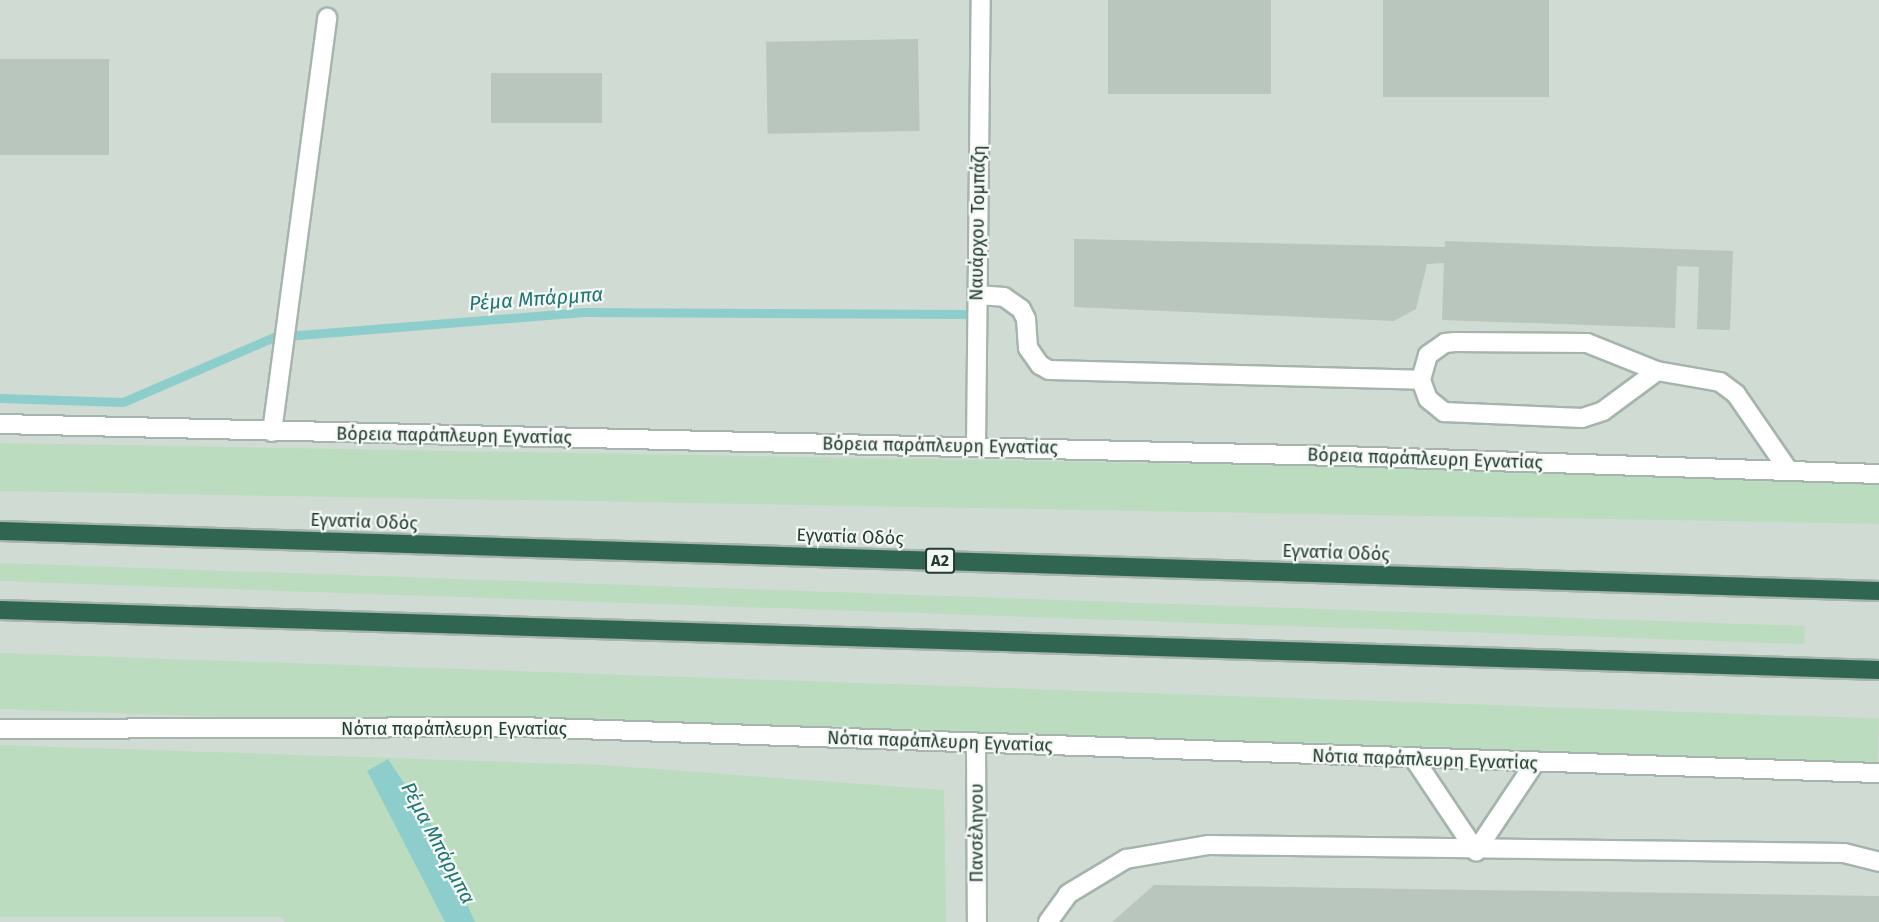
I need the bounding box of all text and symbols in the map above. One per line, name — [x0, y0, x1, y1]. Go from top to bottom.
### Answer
street label: Ναυάρχου Τομπάζη — [966, 145, 990, 301]
water label: Ρέμα Μπάρμπα — [468, 282, 604, 316]
street label: Βόρεια παράπλευρη Εγνατίας — [336, 423, 572, 449]
street label: Βόρεια παράπλευρη Εγνατίας — [822, 433, 1058, 459]
street label: Βόρεια παράπλευρη Εγνατίας — [1307, 444, 1543, 474]
street label: Εγνατία Οδός — [310, 509, 418, 535]
street label: Εγνατία Οδός — [796, 524, 904, 550]
street label: Εγνατία Οδός — [1282, 540, 1390, 566]
road number: Α2 — [925, 548, 955, 574]
street label: Νότια παράπλευρη Εγνατίας — [341, 718, 567, 740]
street label: Νότια παράπλευρη Εγνατίας — [827, 727, 1053, 757]
street label: Νότια παράπλευρη Εγνατίας — [1312, 745, 1538, 775]
water label: Ρέμα Μπάρμπα — [396, 778, 480, 908]
street label: Πανσέληνου — [966, 783, 988, 883]

